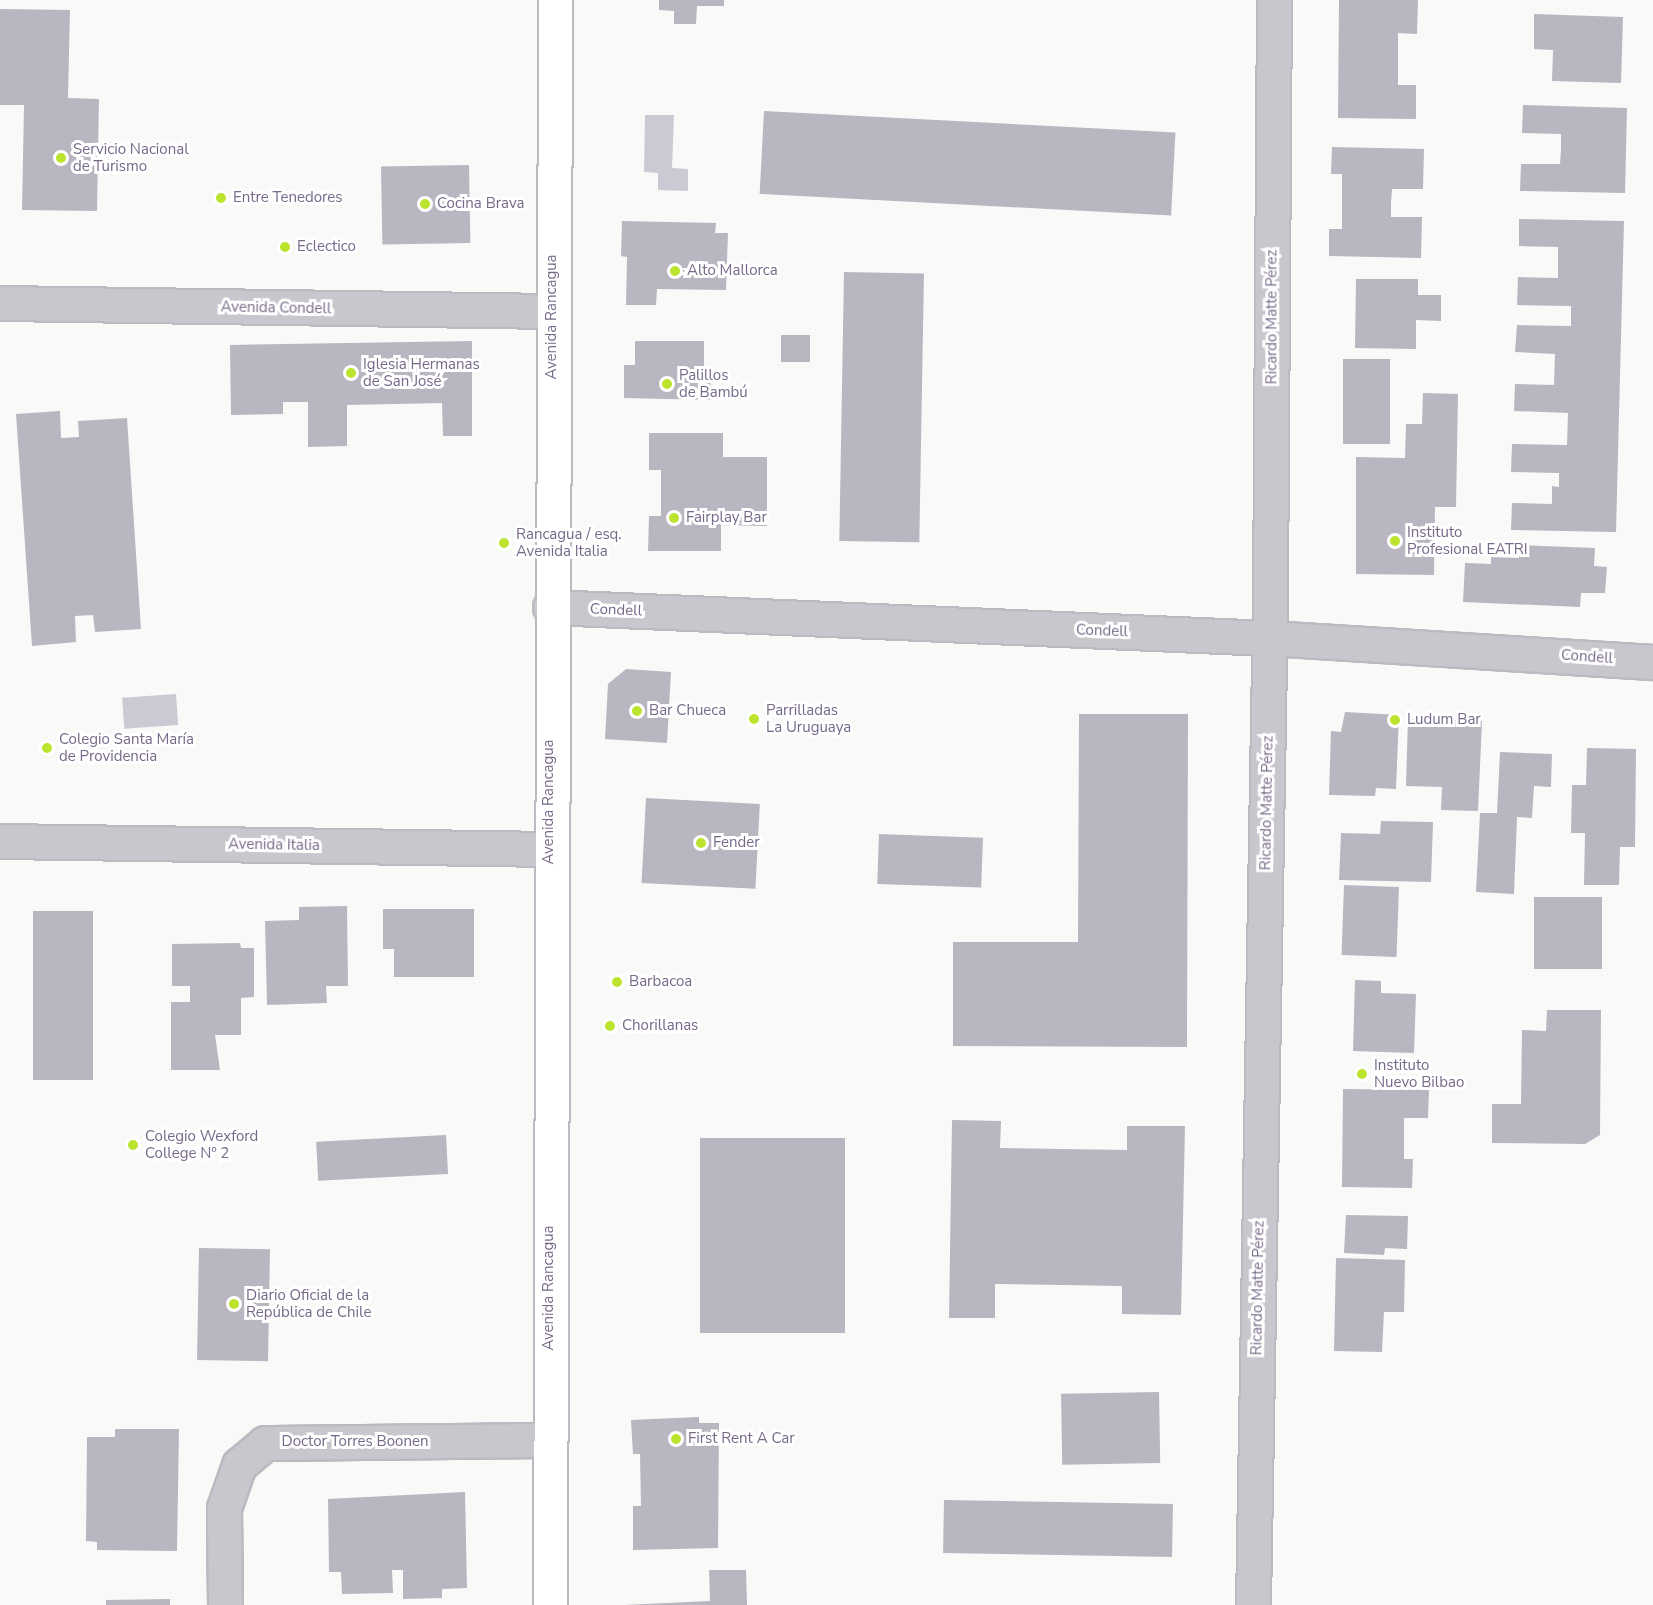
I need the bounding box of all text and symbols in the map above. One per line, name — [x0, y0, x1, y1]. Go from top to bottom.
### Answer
place label: Servicio Nacional de Turismo — [73, 140, 189, 175]
marker: Servicio Nacional de Turismo — [54, 151, 68, 165]
place label: Entre Tenedores — [233, 189, 343, 207]
marker: Entre Tenedores — [214, 191, 228, 205]
place label: Cocina Brava — [437, 195, 524, 213]
marker: Cocina Brava — [418, 197, 432, 211]
place label: Eclectico — [297, 238, 356, 256]
marker: Eclectico — [278, 240, 292, 254]
street label: Ricardo Matte Pérez — [1263, 250, 1281, 384]
street label: Avenida Rancagua — [543, 254, 561, 380]
place label: Alto Mallorca — [687, 262, 778, 280]
marker: Alto Mallorca — [668, 264, 682, 278]
street label: Avenida Condell — [220, 298, 332, 318]
place label: Iglesia Hermanas de San José — [363, 355, 480, 390]
marker: Iglesia Hermanas de San José — [344, 366, 358, 380]
place label: Palillos de Bambú — [679, 366, 748, 401]
marker: Palillos de Bambú — [660, 377, 674, 391]
place label: Fairplay Bar — [686, 509, 767, 527]
marker: Fairplay Bar — [667, 511, 681, 525]
place label: Instituto Profesional EATRI — [1407, 523, 1528, 558]
place label: Rancagua / esq. Avenida Italia — [516, 525, 622, 560]
marker: Instituto Profesional EATRI — [1388, 534, 1402, 548]
marker: Rancagua / esq. Avenida Italia — [497, 536, 511, 550]
street label: Condell — [590, 600, 642, 620]
street label: Condell — [1076, 621, 1128, 641]
street label: Condell — [1560, 646, 1614, 668]
place label: Parrilladas La Uruguaya — [766, 701, 851, 736]
place label: Bar Chueca — [649, 702, 726, 720]
marker: Bar Chueca — [630, 704, 644, 718]
place label: Ludum Bar — [1407, 711, 1481, 729]
marker: Parrilladas La Uruguaya — [747, 712, 761, 726]
marker: Ludum Bar — [1388, 713, 1402, 727]
place label: Colegio Santa María de Providencia — [59, 730, 194, 765]
street label: Ricardo Matte Pérez — [1257, 736, 1277, 870]
street label: Avenida Rancagua — [540, 739, 558, 865]
marker: Colegio Santa María de Providencia — [40, 741, 54, 755]
place label: Fender — [713, 834, 760, 852]
street label: Avenida Italia — [228, 835, 320, 855]
marker: Fender — [694, 836, 708, 850]
place label: Barbacoa — [629, 973, 692, 991]
marker: Barbacoa — [610, 975, 624, 989]
place label: Chorillanas — [622, 1017, 698, 1035]
marker: Chorillanas — [603, 1019, 617, 1033]
place label: Instituto Nuevo Bilbao — [1374, 1056, 1464, 1091]
marker: Instituto Nuevo Bilbao — [1355, 1067, 1369, 1081]
place label: Colegio Wexford College Nº 2 — [145, 1127, 258, 1162]
marker: Colegio Wexford College Nº 2 — [126, 1138, 140, 1152]
street label: Ricardo Matte Pérez — [1248, 1221, 1268, 1355]
street label: Avenida Rancagua — [540, 1225, 558, 1351]
place label: Diario Oficial de la República de Chile — [246, 1286, 371, 1321]
marker: Diario Oficial de la República de Chile — [227, 1297, 241, 1311]
place label: First Rent A Car — [688, 1430, 795, 1448]
marker: First Rent A Car — [669, 1432, 683, 1446]
street label: Doctor Torres Boonen — [282, 1433, 428, 1451]

